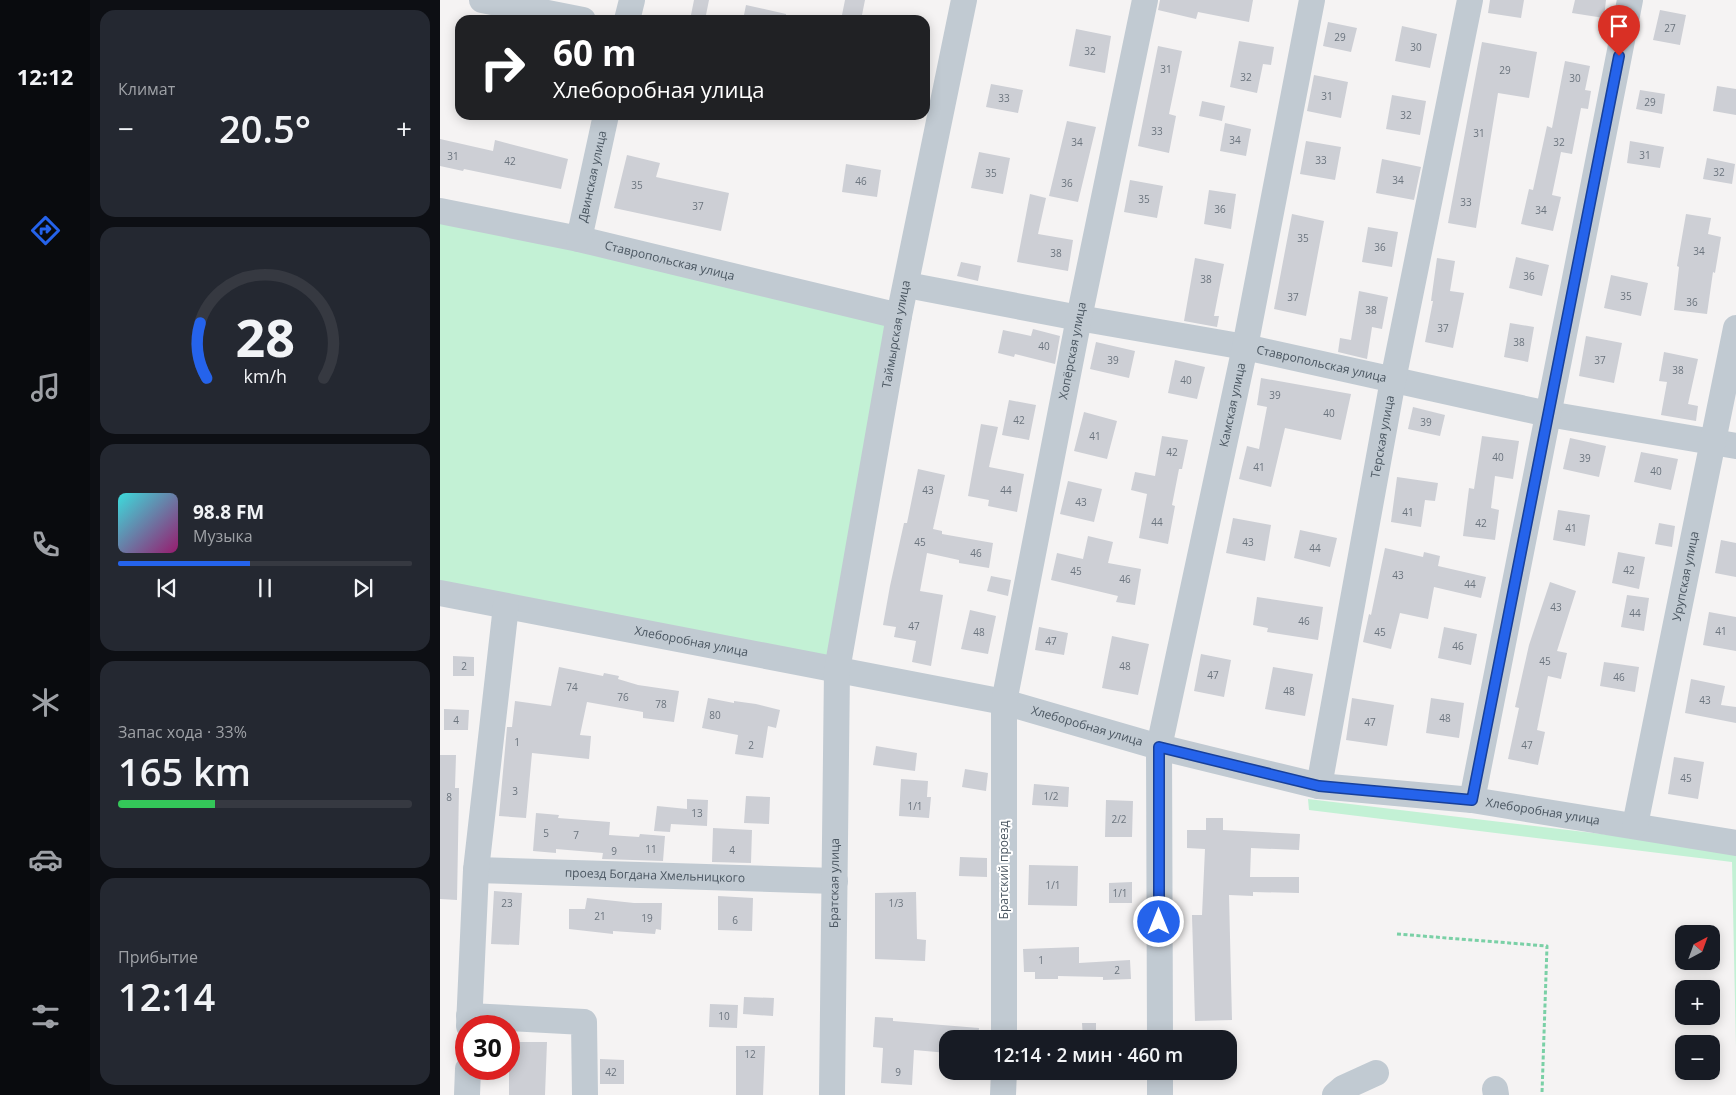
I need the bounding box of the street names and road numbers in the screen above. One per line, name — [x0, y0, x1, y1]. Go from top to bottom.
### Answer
street label: Двинская улица — [574, 129, 610, 224]
street label: Ставропольская улица — [603, 236, 736, 284]
street label: Таймырская улица — [878, 279, 914, 389]
street label: Хопёрская улица — [1054, 300, 1090, 401]
street label: Ставропольская улица — [1255, 341, 1388, 386]
street label: Камская улица — [1215, 361, 1249, 449]
street label: Терская улица — [1366, 394, 1398, 479]
street label: Урупская улица — [1668, 530, 1703, 622]
street label: Хлеборобная улица — [633, 622, 750, 660]
street label: Хлеборобная улица — [1029, 701, 1145, 750]
street label: Хлеборобная улица — [1485, 793, 1601, 829]
street label: Братский проезд — [995, 821, 1012, 919]
street label: Братская улица — [825, 838, 843, 928]
street label: проезд Богдана Хмельницкого — [565, 864, 745, 886]

